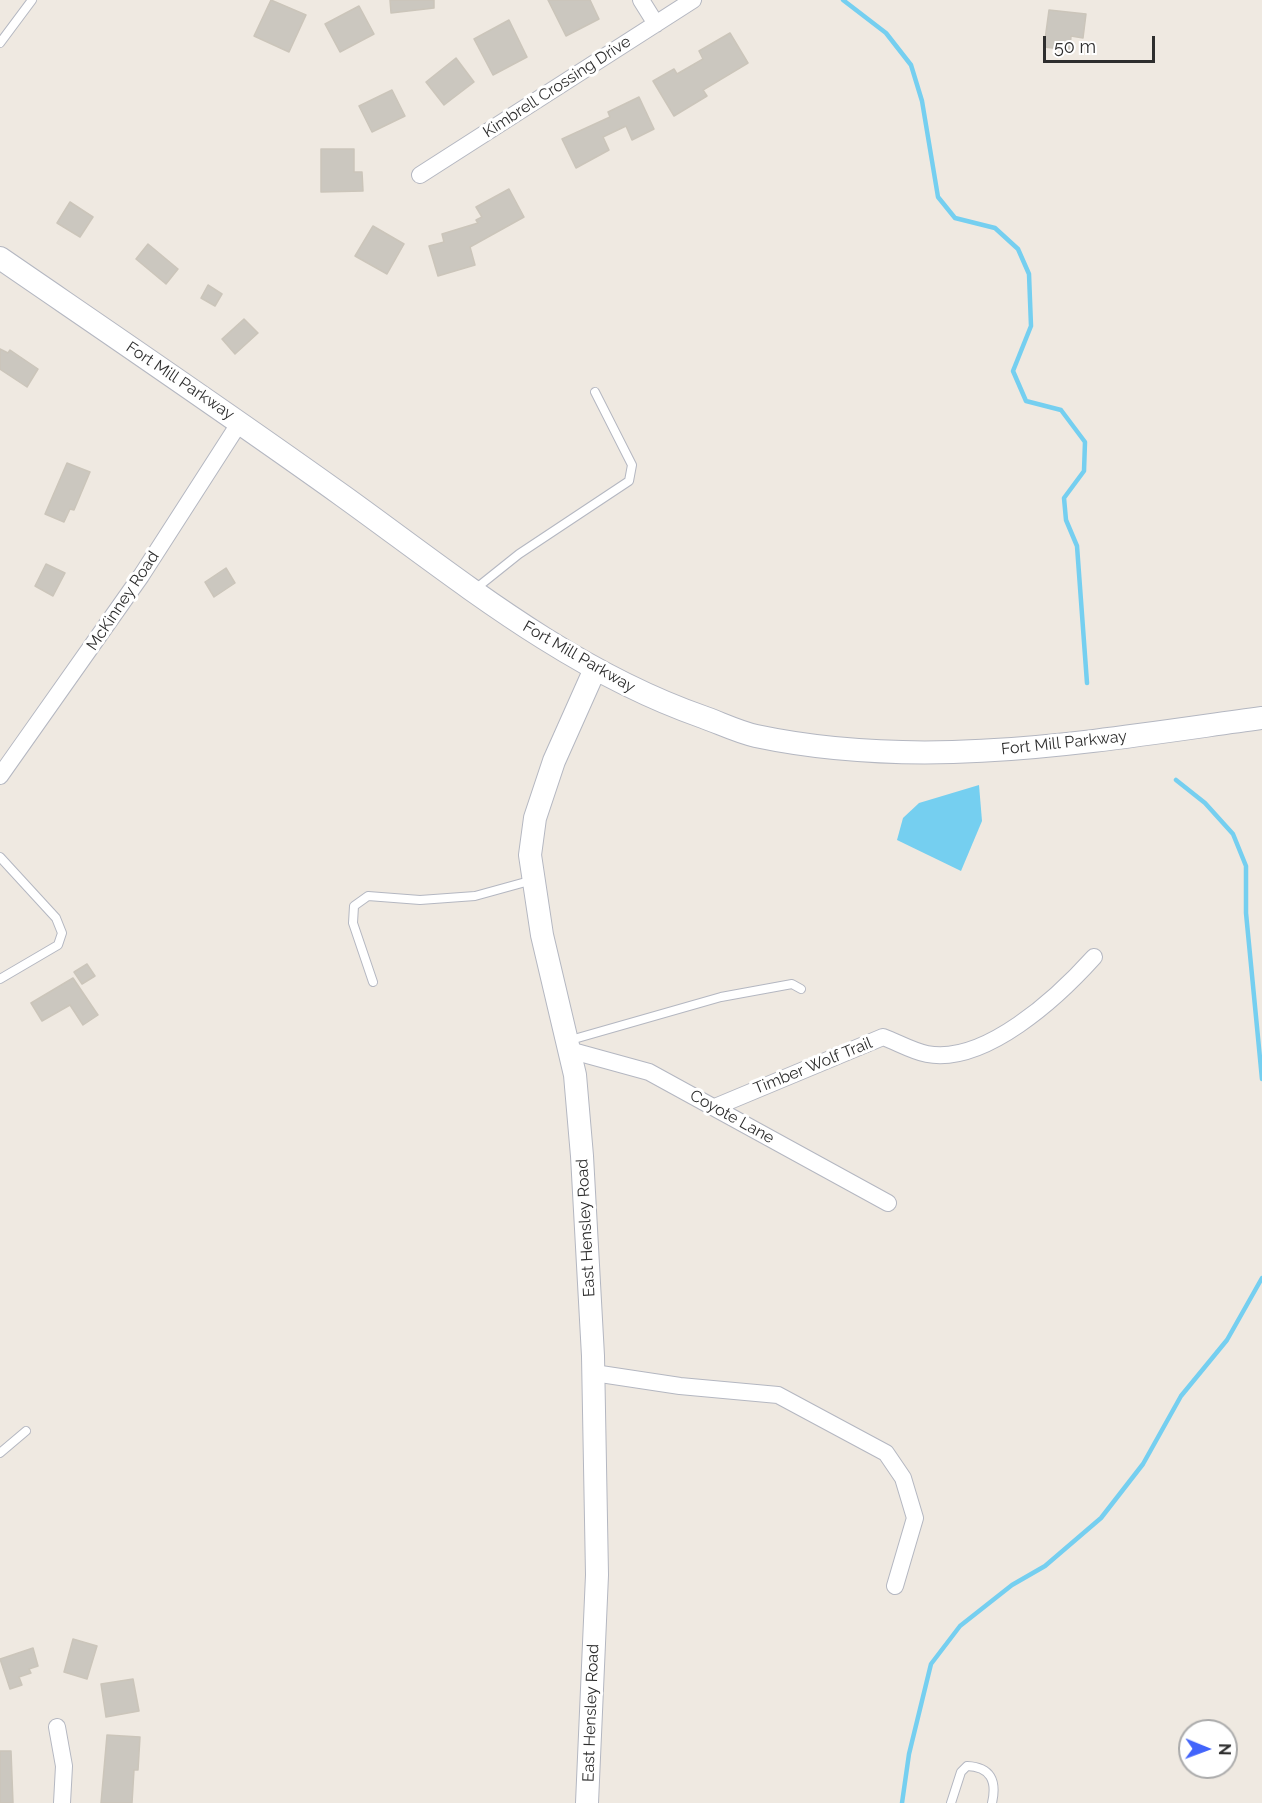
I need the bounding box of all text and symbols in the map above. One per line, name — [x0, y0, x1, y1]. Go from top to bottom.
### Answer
scale bar — [1046, 24, 1158, 62]
street label: Kimbrell Crossing Drive — [480, 32, 634, 142]
text: 50 m — [1054, 36, 1096, 57]
street label: Fort Mill Parkway — [122, 338, 238, 424]
street label: McKinney Road — [83, 548, 163, 654]
street label: Fort Mill Parkway — [519, 617, 639, 697]
street label: Fort Mill Parkway — [1000, 727, 1128, 759]
street label: Timber Wolf Trail — [751, 1033, 875, 1099]
street label: Coyote Lane — [686, 1086, 778, 1148]
street label: East Hensley Road — [573, 1158, 599, 1298]
street label: East Hensley Road — [579, 1644, 603, 1782]
north arrow — [1178, 1719, 1238, 1779]
text: N — [1215, 1743, 1234, 1756]

